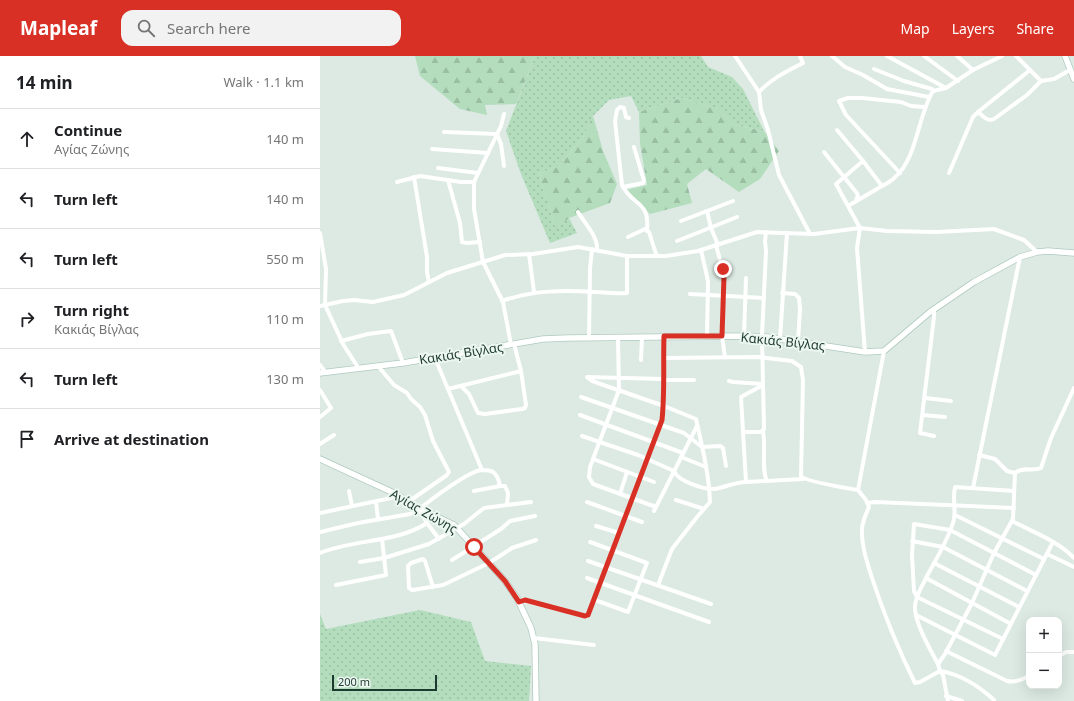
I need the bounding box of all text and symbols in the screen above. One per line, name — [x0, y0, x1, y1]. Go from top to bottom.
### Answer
search box — [121, 10, 401, 46]
text: Mapleaf — [20, 15, 97, 41]
icon: search — [135, 17, 157, 39]
text: Search here — [167, 18, 251, 38]
text: Map — [901, 19, 930, 38]
text: Layers — [952, 19, 994, 38]
text: Share — [1016, 19, 1054, 38]
text: 14 min — [16, 71, 73, 94]
text: Walk · 1.1 km — [224, 73, 304, 91]
text: Continue — [54, 120, 122, 140]
icon: ahead — [16, 128, 38, 150]
text: 140 m — [266, 130, 304, 148]
text: Αγίας Ζώνης — [54, 140, 129, 158]
icon: left — [16, 188, 38, 210]
text: Turn left — [54, 189, 118, 209]
text: 140 m — [266, 190, 304, 208]
icon: left — [16, 248, 38, 270]
text: Turn left — [54, 249, 118, 269]
text: 550 m — [266, 250, 304, 268]
route end — [714, 260, 732, 278]
text: Turn right — [54, 300, 129, 320]
icon: right — [16, 308, 38, 330]
text: 110 m — [266, 310, 304, 328]
text: Κακιάς Βίγλας — [54, 320, 139, 338]
street label: Κακιάς Βίγλας — [740, 328, 826, 354]
street label: Κακιάς Βίγλας — [418, 337, 504, 369]
icon: left — [16, 368, 38, 390]
text: Turn left — [54, 369, 118, 389]
text: 130 m — [266, 370, 304, 388]
icon: arrive — [16, 428, 38, 450]
text: Arrive at destination — [54, 429, 209, 449]
street label: Αγίας Ζώνης — [387, 484, 461, 538]
route start — [465, 538, 483, 556]
map controls — [1026, 617, 1062, 689]
button: + — [1026, 617, 1062, 653]
button: − — [1026, 653, 1062, 689]
scale bar — [332, 673, 437, 692]
text: 200 m — [338, 674, 370, 689]

